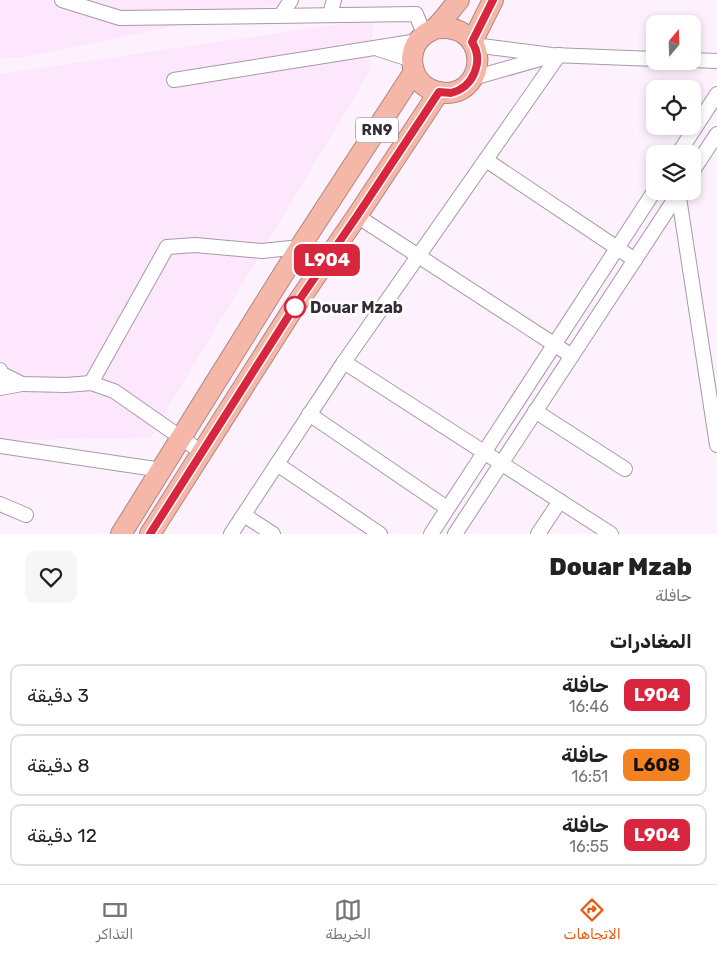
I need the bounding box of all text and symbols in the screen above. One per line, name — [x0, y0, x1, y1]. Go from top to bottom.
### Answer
north arrow — [646, 15, 701, 70]
map controls — [646, 15, 701, 200]
button: locate — [646, 80, 701, 135]
road number: RN9 — [356, 118, 398, 142]
button: layers — [646, 145, 701, 200]
line badge: L904 — [292, 244, 362, 276]
text: L904 — [304, 249, 350, 271]
marker: Douar Mzab — [284, 296, 306, 318]
place label: Douar Mzab — [310, 298, 403, 317]
button: heart — [25, 551, 77, 603]
text: Douar Mzab — [549, 553, 692, 581]
text: حافلة — [655, 586, 692, 605]
text: المغادرات — [610, 630, 692, 653]
text: حافلة — [562, 674, 609, 697]
text: 3 دقيقة — [27, 684, 89, 707]
text: L904 — [634, 684, 680, 706]
text: 16:46 — [569, 697, 609, 716]
text: حافلة — [561, 744, 608, 767]
text: 8 دقيقة — [27, 754, 90, 777]
text: L608 — [633, 754, 680, 776]
text: 16:51 — [571, 767, 608, 786]
text: حافلة — [562, 814, 609, 837]
text: 12 دقيقة — [27, 824, 97, 847]
text: L904 — [634, 824, 680, 846]
text: 16:55 — [569, 837, 609, 856]
tab: التذاكر — [96, 896, 133, 943]
tab: الخريطة — [326, 896, 371, 943]
tab: الاتجاهات — [563, 896, 621, 943]

